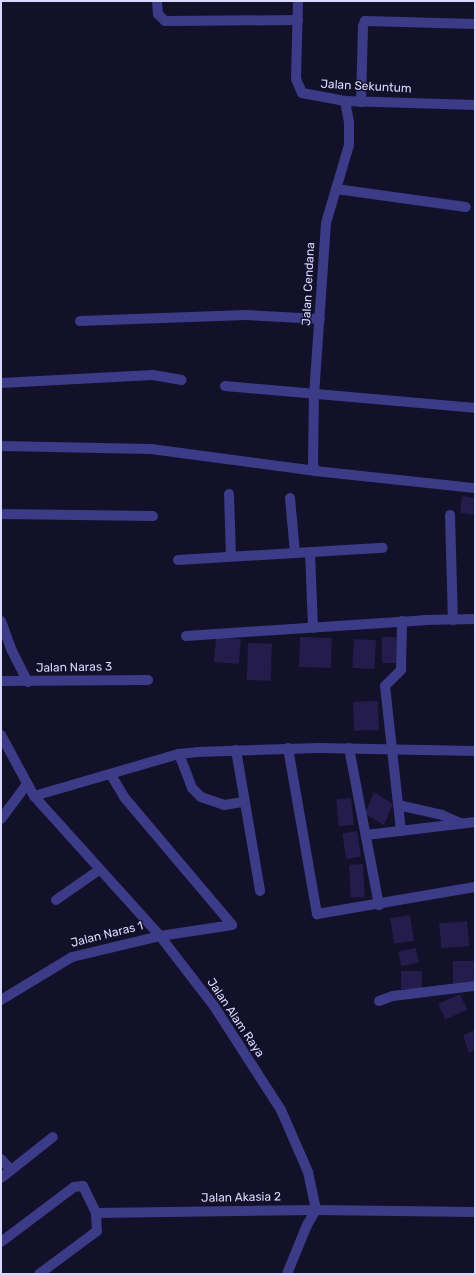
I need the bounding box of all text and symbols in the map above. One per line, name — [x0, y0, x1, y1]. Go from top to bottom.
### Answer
street label: Jalan Sekuntum — [320, 77, 412, 97]
street label: Jalan Cendana — [300, 242, 318, 326]
street label: Jalan Naras 3 — [36, 660, 112, 676]
street label: Jalan Naras 1 — [69, 919, 145, 951]
street label: Jalan Alam Raya — [203, 976, 267, 1060]
street label: Jalan Akasia 2 — [201, 1190, 281, 1206]

